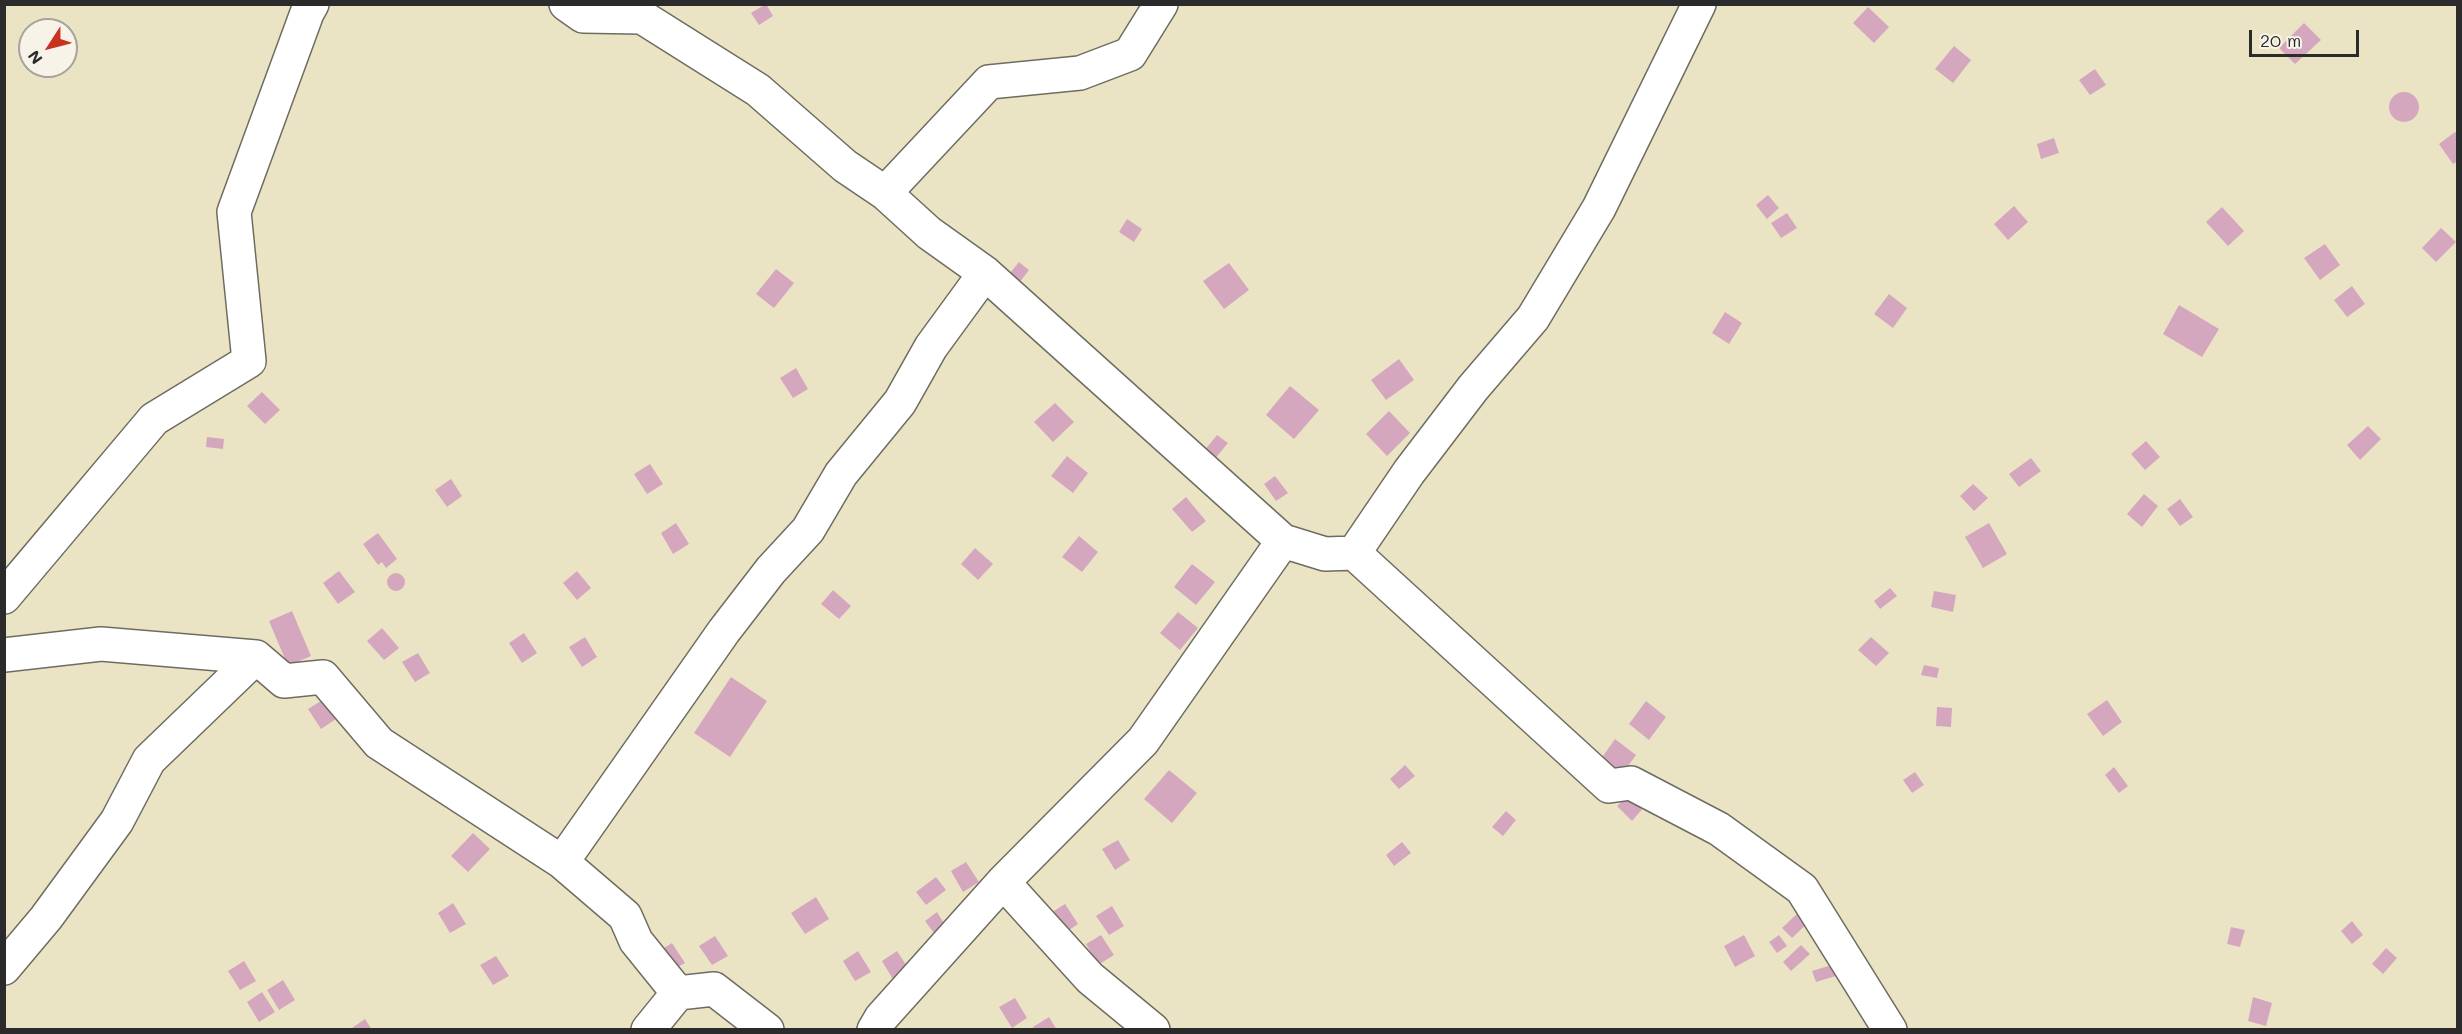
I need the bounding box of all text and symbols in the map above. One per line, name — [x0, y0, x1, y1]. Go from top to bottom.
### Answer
north arrow — [18, 18, 78, 78]
scale bar — [2252, 18, 2362, 56]
text: 20 m — [2260, 28, 2301, 52]
text: N — [23, 47, 47, 69]

